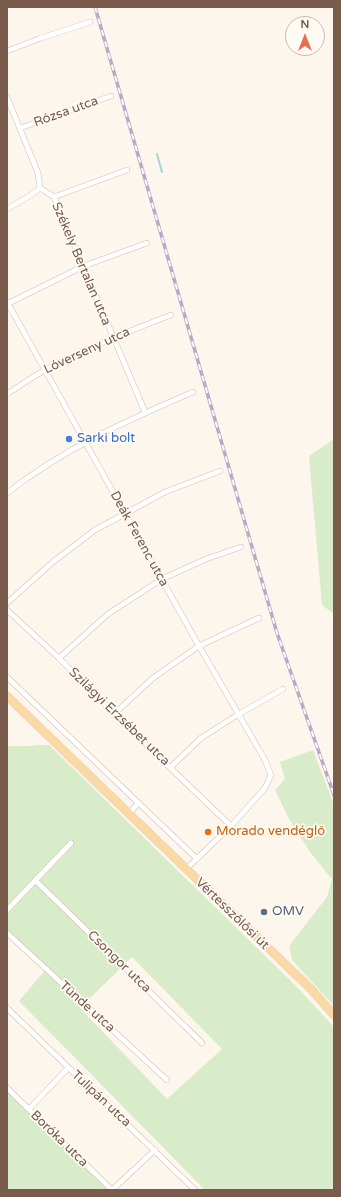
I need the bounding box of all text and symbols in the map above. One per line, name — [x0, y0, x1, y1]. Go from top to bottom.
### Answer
north arrow — [285, 16, 325, 56]
text: N — [301, 18, 309, 31]
street label: Rózsa utca — [32, 93, 100, 131]
street label: Székely Bertalan utca — [48, 200, 114, 328]
street label: Lóverseny utca — [41, 324, 133, 378]
place label: Sarki bolt — [77, 431, 135, 447]
marker: Sarki bolt — [64, 434, 74, 444]
street label: Deák Ferenc utca — [106, 489, 172, 589]
street label: Szilágyi Erzsébet utca — [65, 665, 173, 769]
place label: Morado vendéglő — [216, 824, 325, 840]
marker: Morado vendéglő — [203, 827, 213, 837]
street label: Vértesszőlősi út — [192, 875, 272, 953]
place label: OMV — [272, 904, 304, 920]
marker: OMV — [259, 907, 269, 917]
street label: Csongor utca — [84, 928, 154, 996]
street label: Tünde utca — [56, 978, 118, 1036]
street label: Tulipán utca — [68, 1068, 134, 1130]
street label: Boróka utca — [27, 1108, 91, 1170]

